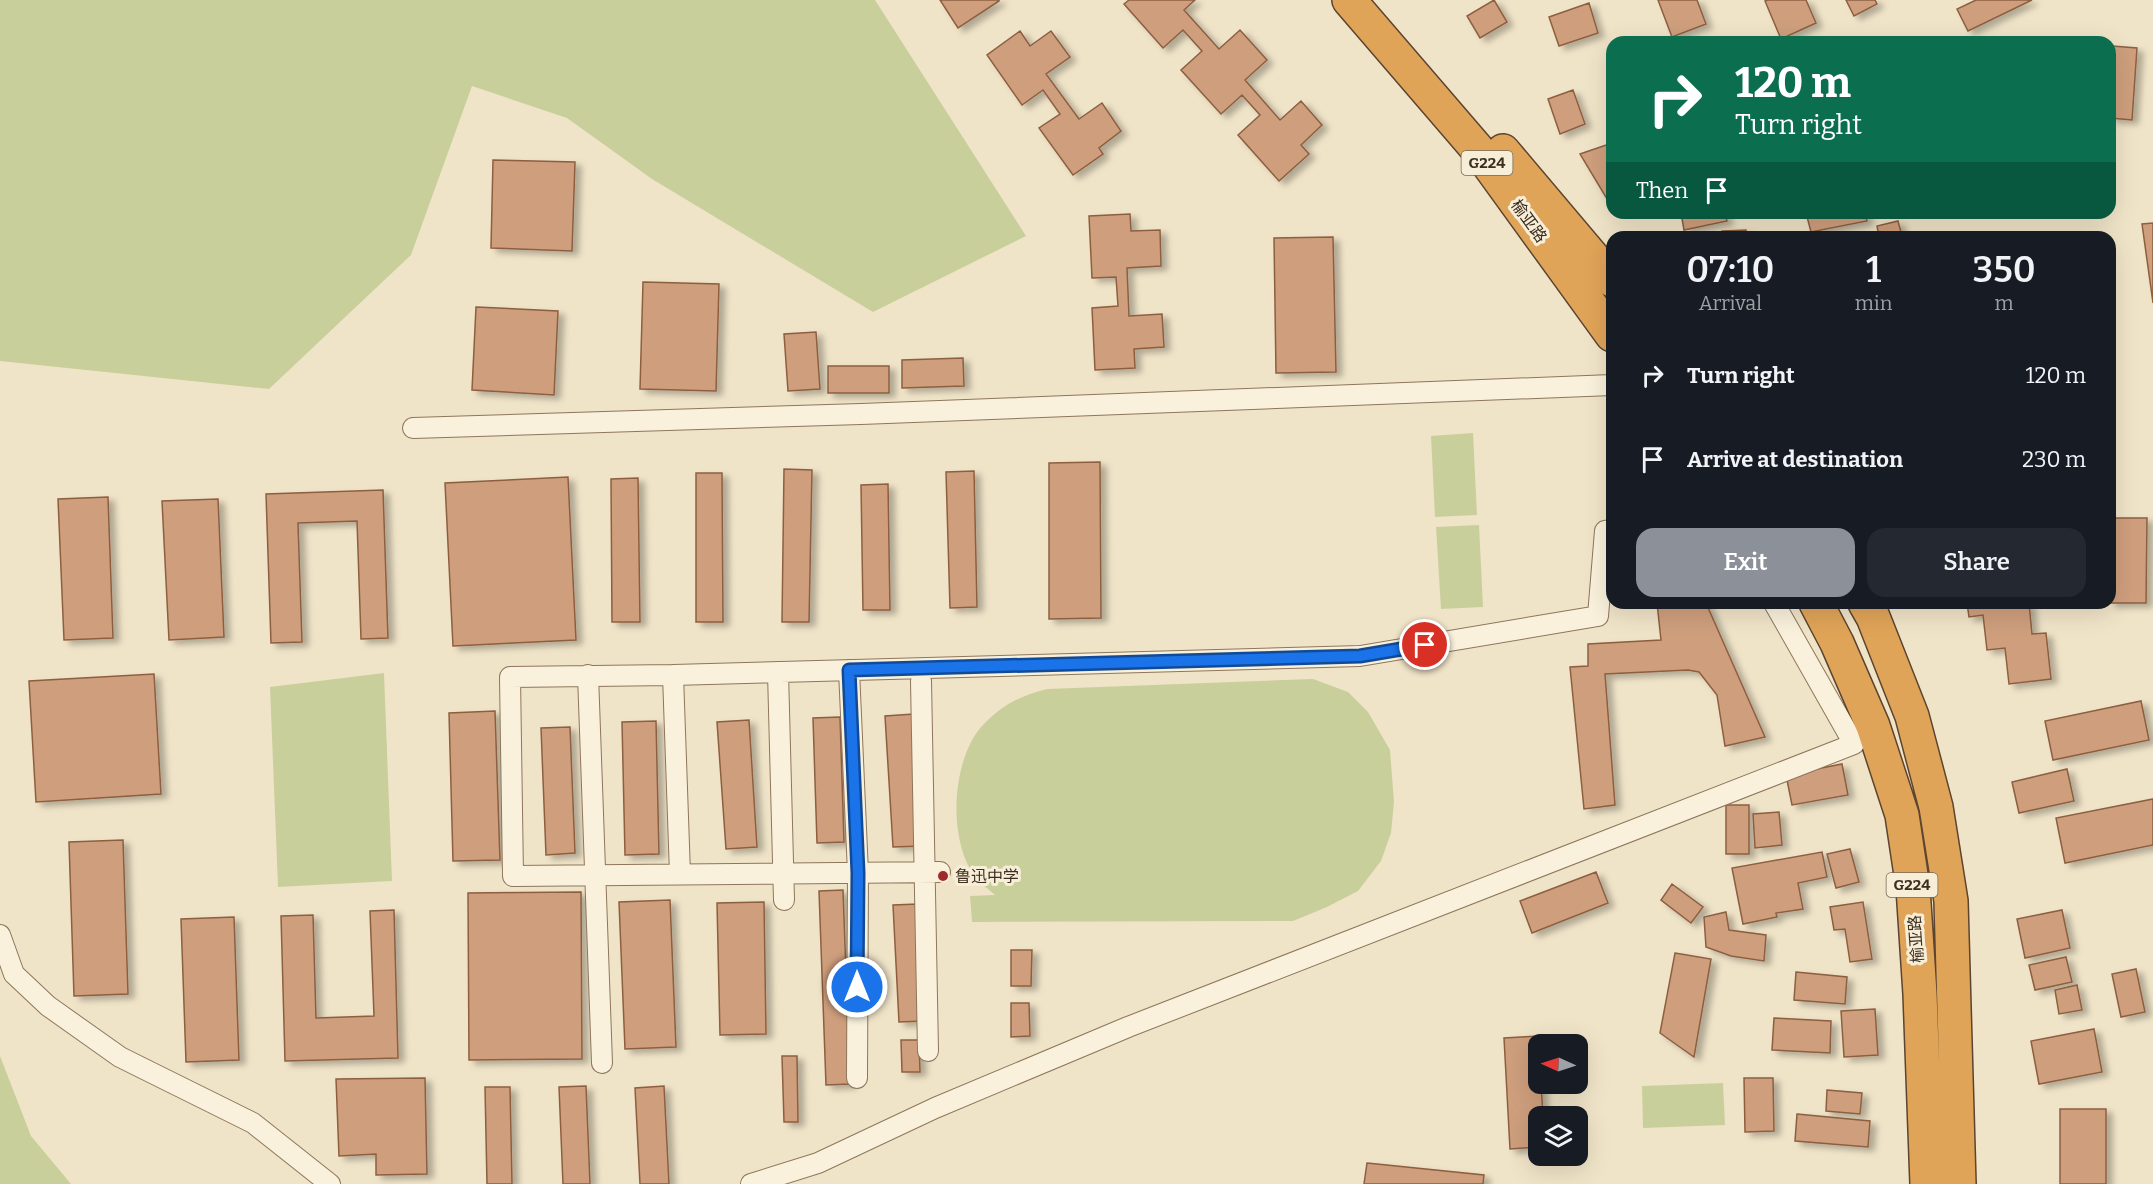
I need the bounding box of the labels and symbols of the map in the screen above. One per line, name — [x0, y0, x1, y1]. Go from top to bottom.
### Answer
road number: G224 — [1462, 151, 1512, 175]
street label: 榆亚路 — [1507, 196, 1551, 246]
pin — [1399, 619, 1450, 670]
place label: 鲁迅中学 — [955, 867, 1019, 886]
marker: 鲁迅中学 — [936, 869, 950, 883]
road number: G224 — [1886, 873, 1938, 897]
street label: 榆亚路 — [1905, 914, 1927, 964]
position arrow — [825, 955, 889, 1019]
north arrow — [1528, 1034, 1588, 1094]

